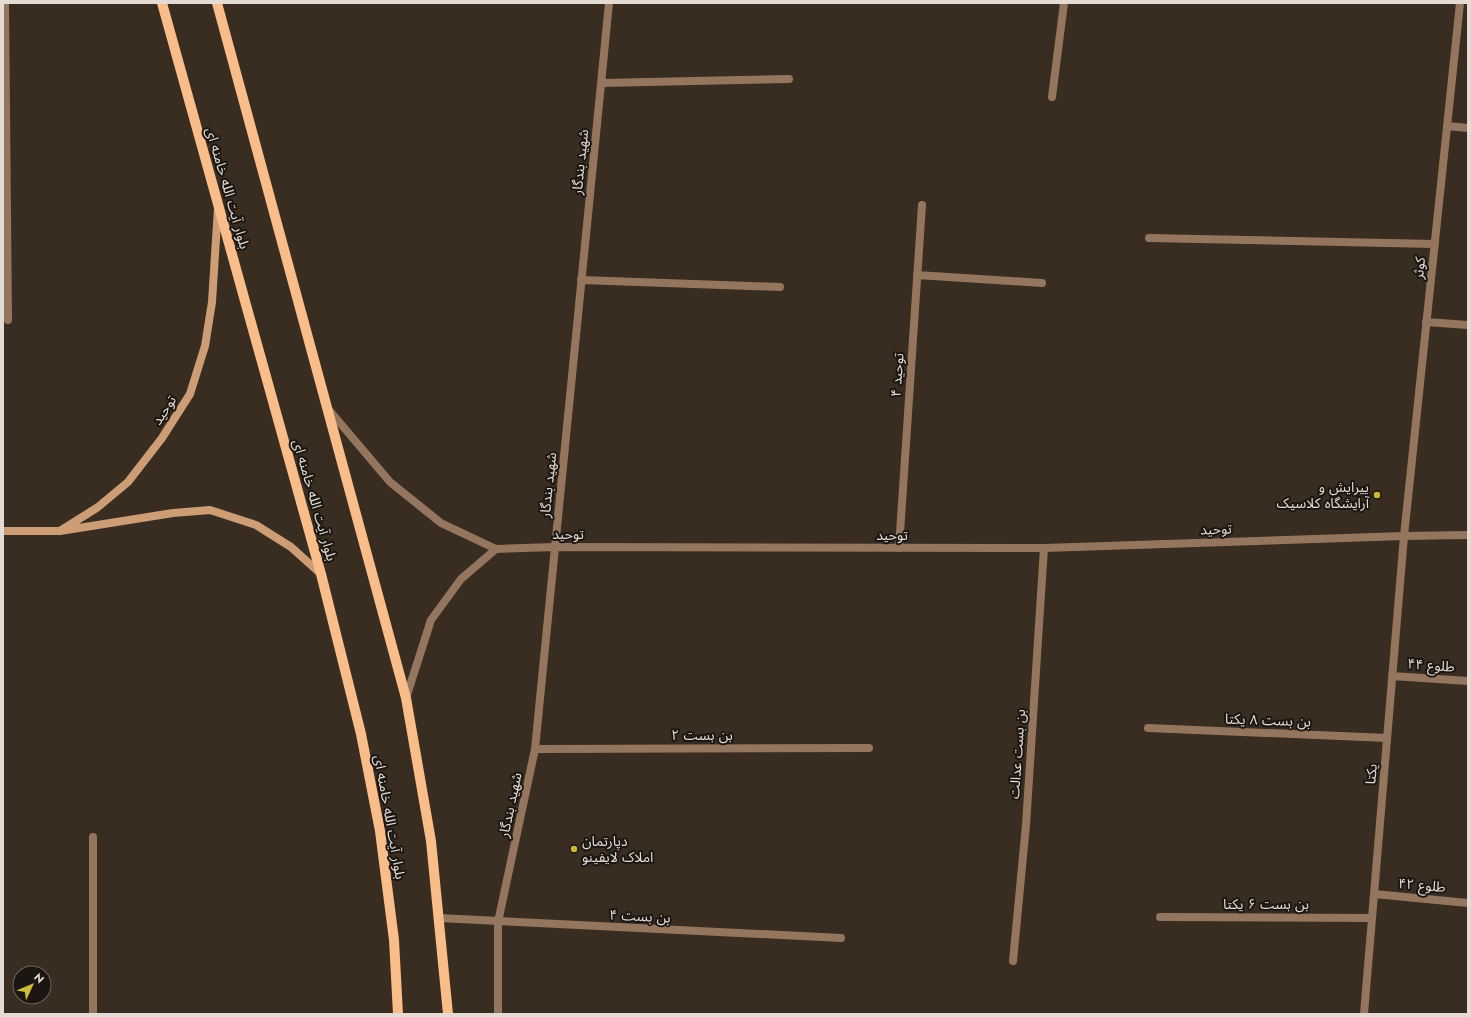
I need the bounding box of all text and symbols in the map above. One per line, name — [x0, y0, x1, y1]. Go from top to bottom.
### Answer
street label: بلوار آیت الله خامنه ای — [201, 125, 255, 251]
street label: شهید بندگار — [567, 128, 593, 197]
street label: کوثر — [1408, 256, 1430, 281]
street label: توحید ۴ — [885, 352, 909, 398]
street label: توحید — [147, 391, 181, 429]
street label: بلوار آیت الله خامنه ای — [288, 437, 342, 563]
street label: شهید بندگار — [535, 451, 561, 520]
place label: پیرایش و آرایشگاه کلاسیک — [1276, 477, 1370, 513]
marker: پیرایش و آرایشگاه کلاسیک — [1372, 490, 1382, 500]
street label: توحید — [1200, 518, 1232, 540]
street label: توحید — [552, 524, 584, 544]
street label: توحید — [876, 525, 908, 545]
street label: طلوع ۴۴ — [1406, 653, 1455, 678]
street label: بن بست عدالت — [1004, 708, 1030, 800]
street label: بن بست ۸ یکتا — [1225, 709, 1312, 732]
street label: بن بست ۲ — [671, 725, 733, 745]
street label: بلوار آیت الله خامنه ای — [369, 753, 411, 881]
street label: یکتا — [1360, 763, 1382, 785]
street label: شهید بندگار — [493, 771, 527, 840]
place label: دپارتمان املاک لایفینو — [582, 831, 653, 867]
marker: دپارتمان املاک لایفینو — [569, 844, 579, 854]
street label: طلوع ۴۲ — [1397, 873, 1447, 898]
street label: بن بست ۶ یکتا — [1223, 894, 1309, 914]
street label: بن بست ۴ — [609, 904, 671, 928]
north arrow — [12, 965, 52, 1005]
text: N — [30, 969, 48, 987]

